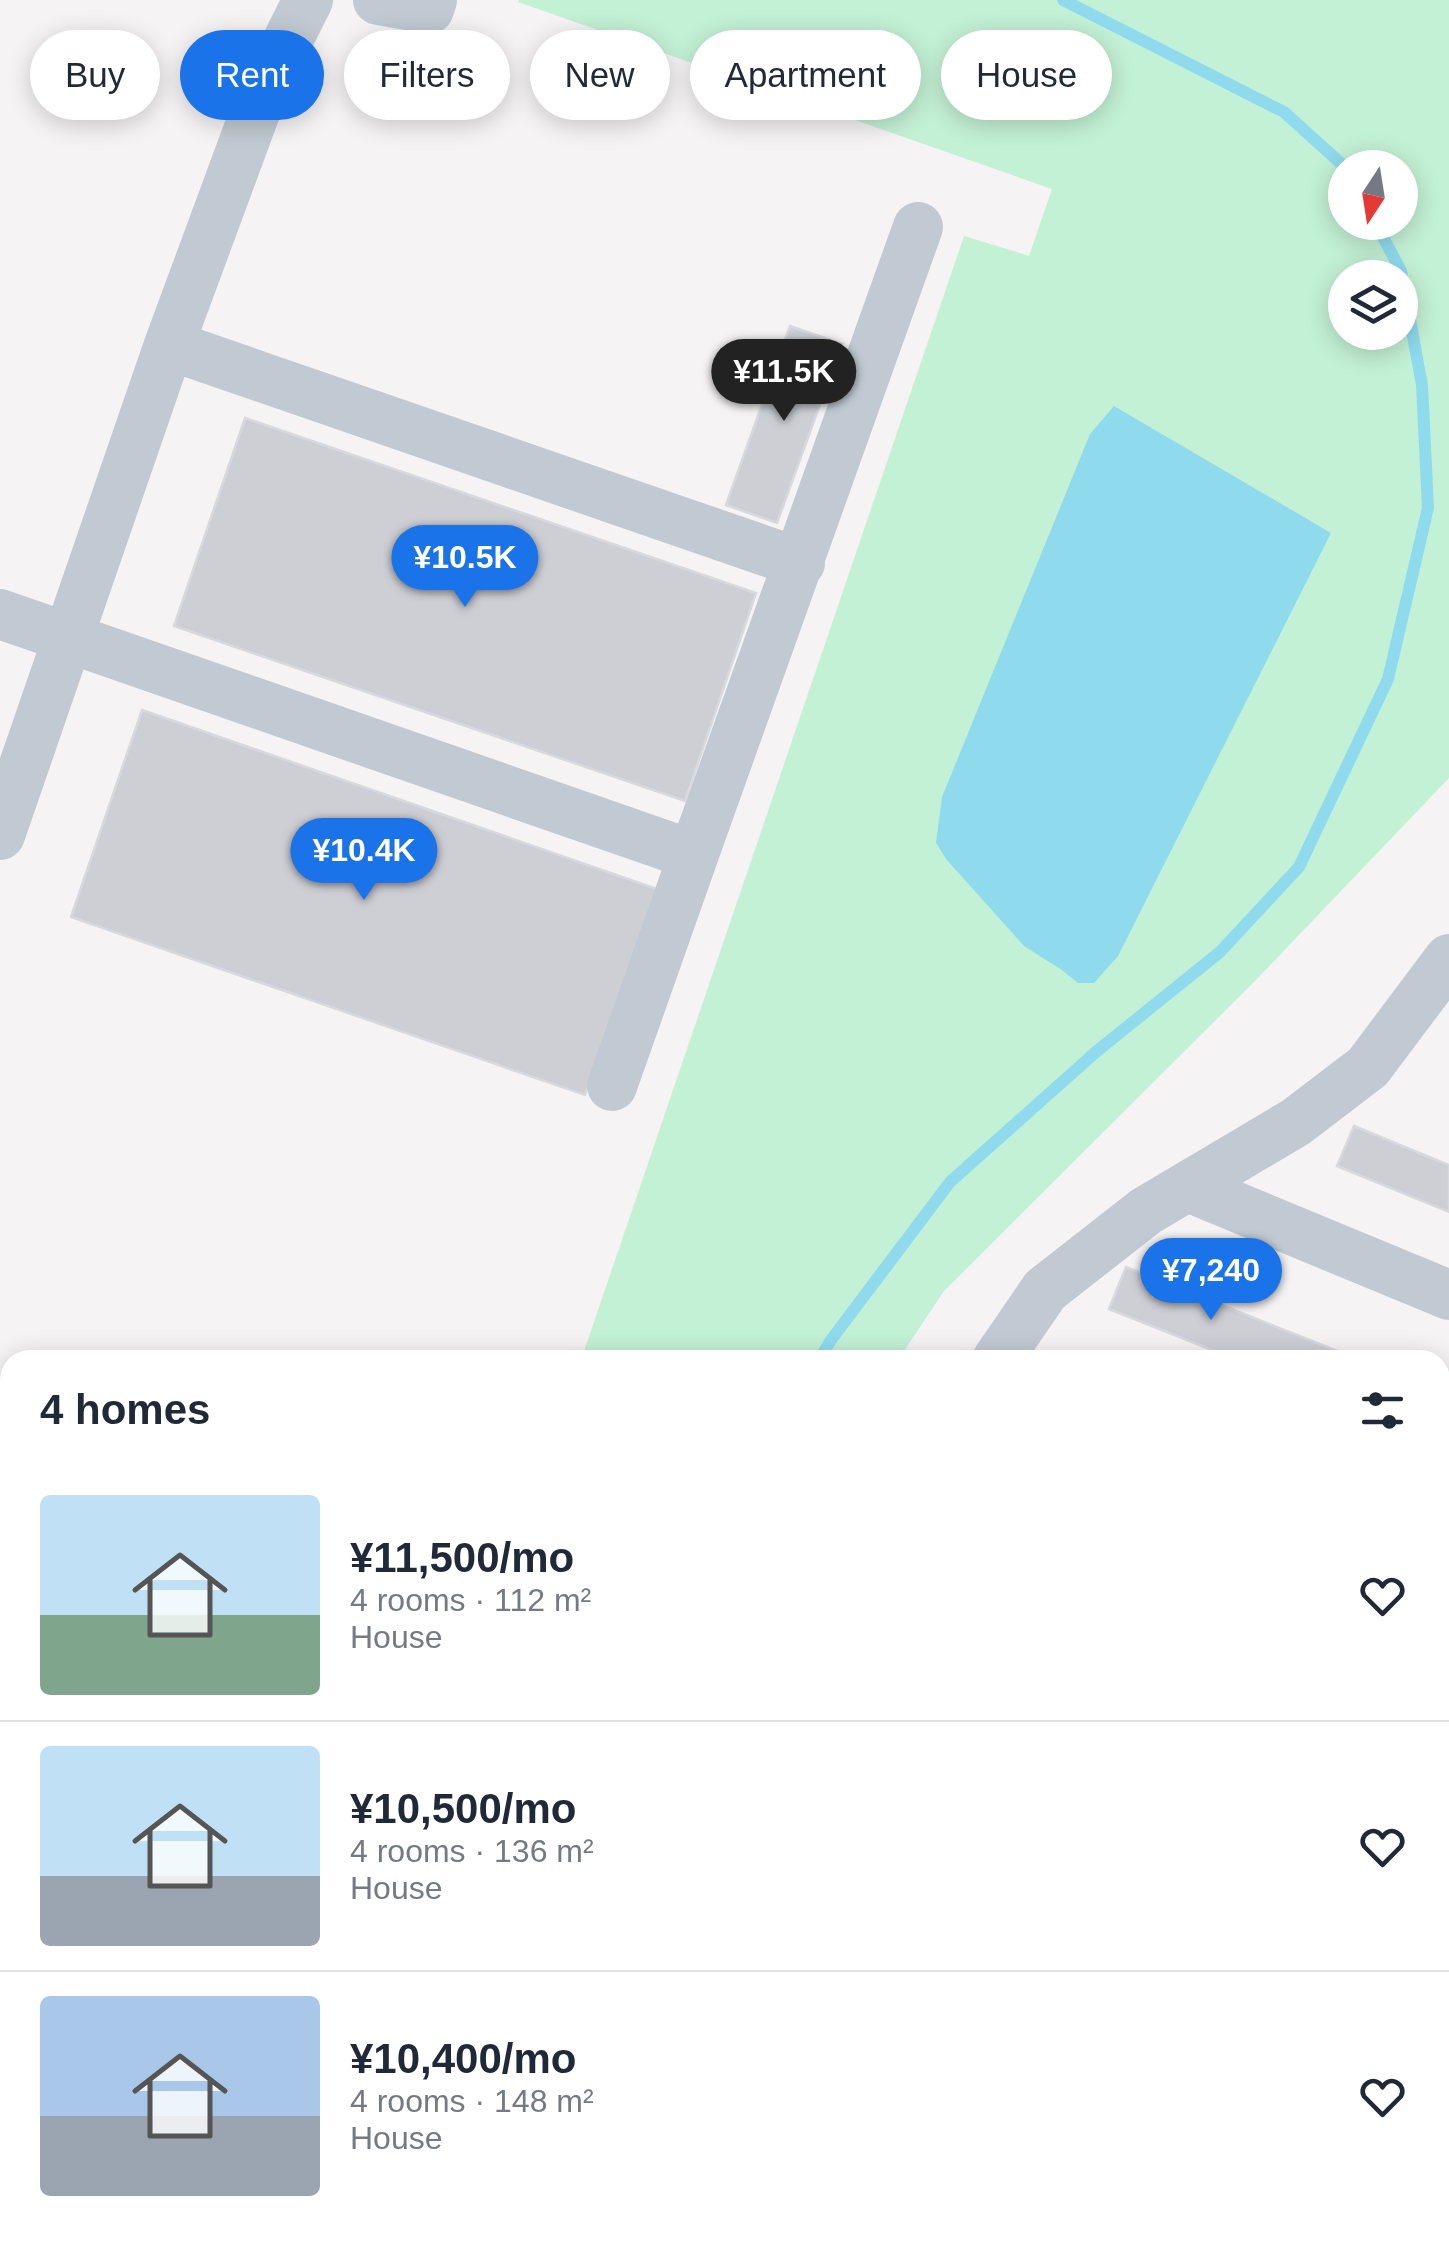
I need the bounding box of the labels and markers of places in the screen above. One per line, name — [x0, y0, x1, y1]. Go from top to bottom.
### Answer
pin: ¥11.5K — [703, 339, 865, 424]
pin: ¥10.5K — [384, 525, 546, 610]
pin: ¥10.4K — [283, 818, 445, 903]
pin: ¥7,240 — [1130, 1238, 1292, 1323]

